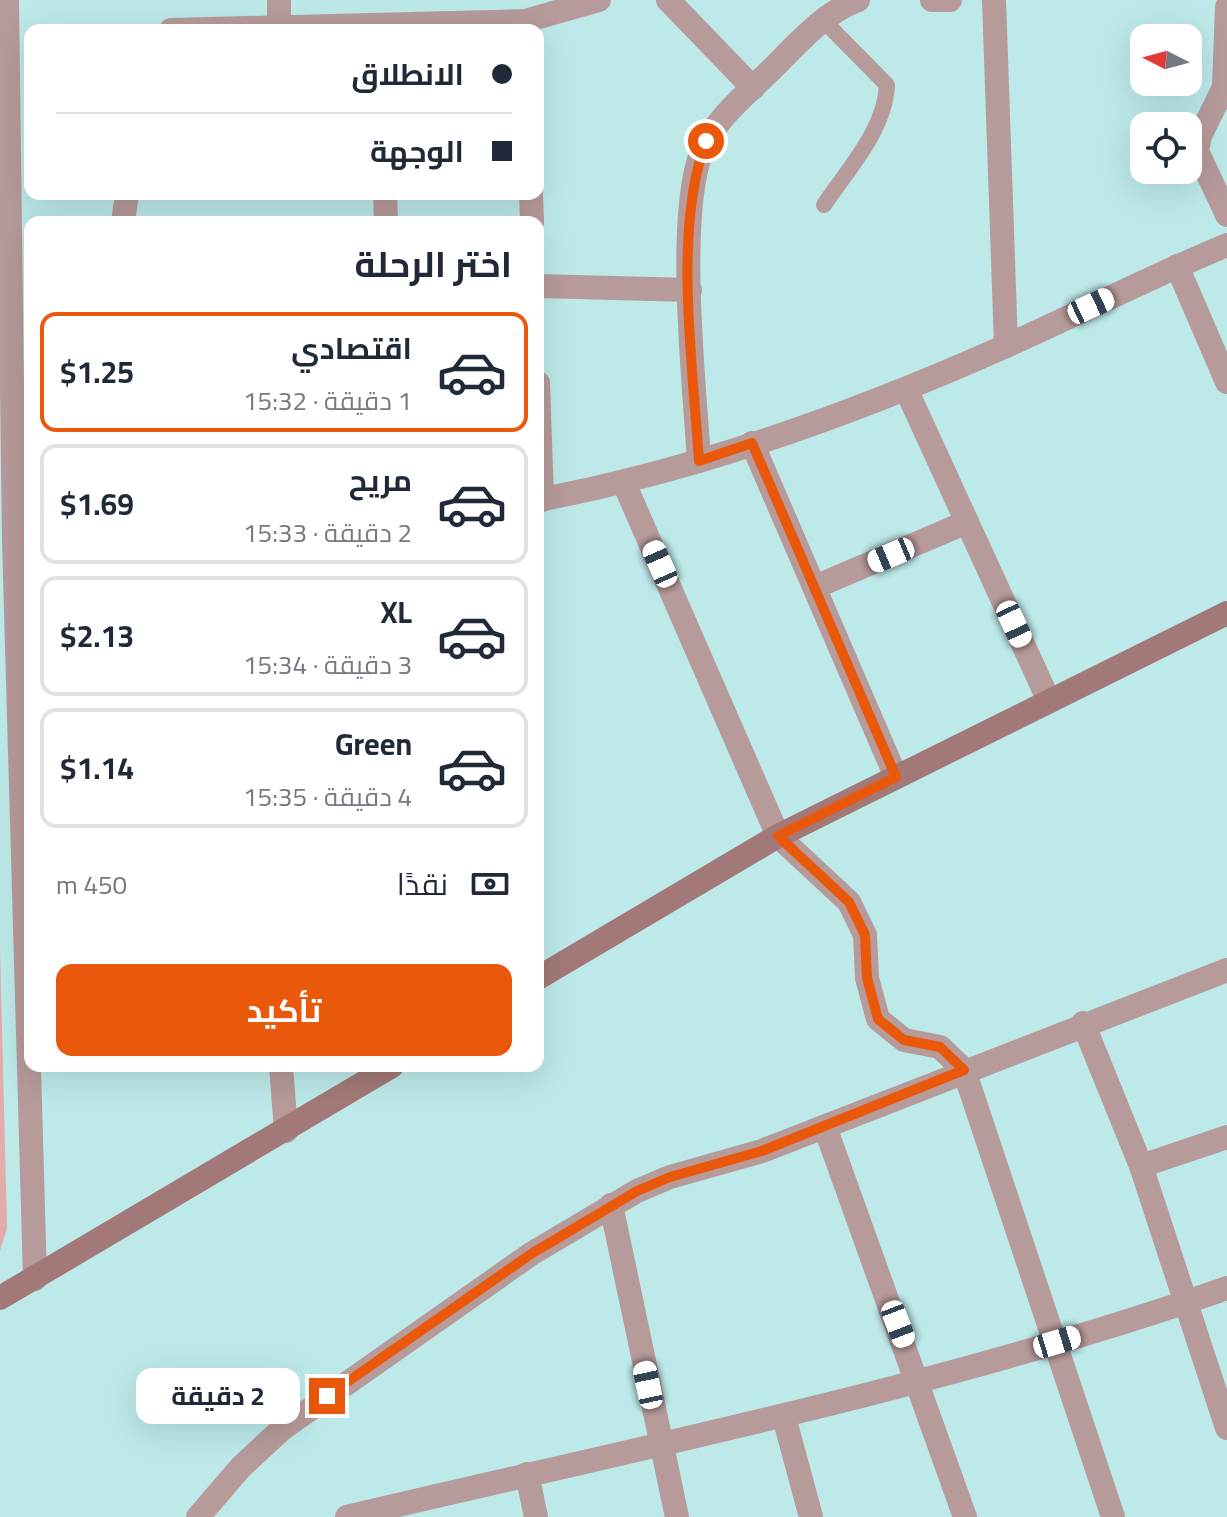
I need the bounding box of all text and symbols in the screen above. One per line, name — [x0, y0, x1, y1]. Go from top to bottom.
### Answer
north arrow — [1130, 24, 1202, 96]
map controls — [1130, 24, 1202, 184]
text: الانطلاق — [351, 46, 464, 102]
button: locate — [1130, 112, 1202, 184]
text: الوجهة — [370, 123, 464, 179]
route start — [688, 123, 724, 159]
text: اختر الرحلة — [355, 230, 512, 298]
car — [1064, 285, 1118, 327]
text: اقتصادي — [291, 320, 412, 376]
icon: car — [436, 336, 508, 408]
text: $1.25 — [60, 344, 134, 400]
text: 1 دقيقة · 15:32 — [243, 376, 412, 425]
text: مريح — [349, 452, 412, 508]
icon: car — [436, 468, 508, 540]
text: $1.69 — [60, 476, 134, 532]
text: 2 دقيقة · 15:33 — [243, 508, 412, 557]
car — [864, 535, 918, 575]
car — [639, 537, 681, 591]
text: XL — [381, 584, 412, 640]
car — [993, 597, 1035, 651]
icon: car — [436, 600, 508, 672]
text: $2.13 — [60, 608, 134, 664]
text: 3 دقيقة · 15:34 — [243, 640, 412, 689]
text: Green — [335, 716, 412, 772]
icon: car — [436, 732, 508, 804]
text: $1.14 — [60, 740, 134, 796]
text: 4 دقيقة · 15:35 — [243, 772, 412, 821]
text: نقدًا — [397, 856, 448, 912]
text: 450 m — [56, 860, 127, 909]
icon: cash — [468, 862, 512, 906]
button: تأكيد — [56, 964, 512, 1056]
car — [878, 1297, 918, 1351]
car — [1031, 1324, 1083, 1360]
car — [631, 1359, 665, 1411]
callout: 2 دقيقة — [135, 1368, 299, 1424]
text: 2 دقيقة — [171, 1371, 265, 1420]
route end — [309, 1378, 345, 1414]

